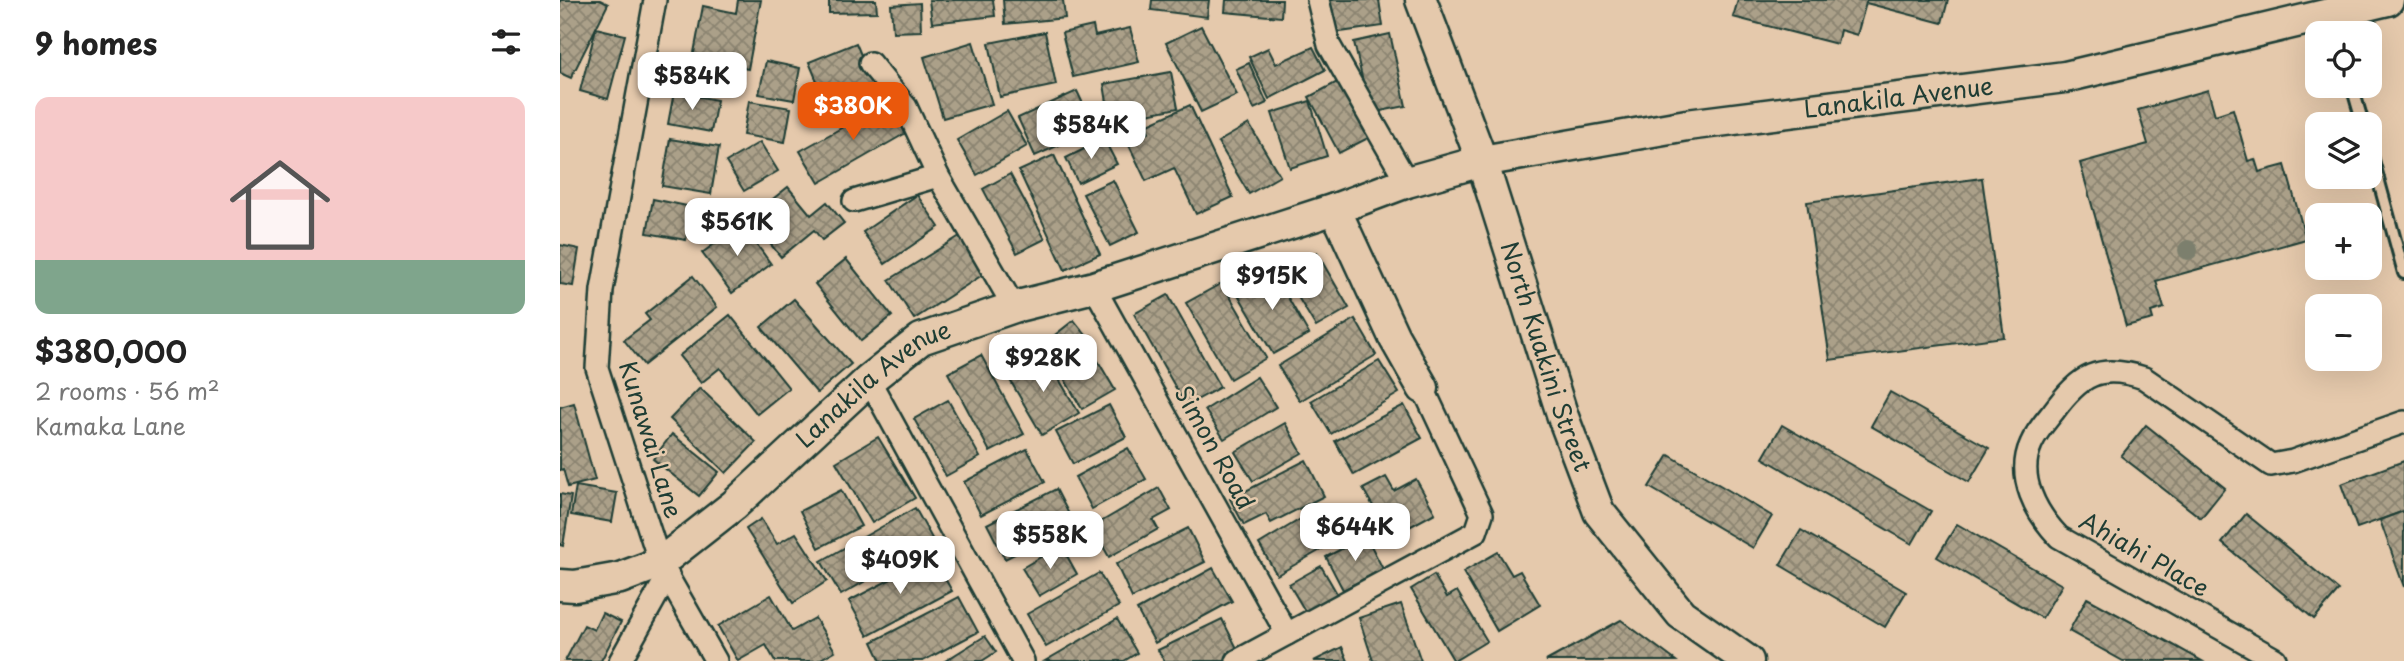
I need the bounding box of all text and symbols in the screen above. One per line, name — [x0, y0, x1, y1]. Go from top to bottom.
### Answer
text: 9 homes — [35, 20, 157, 65]
map controls — [2305, 21, 2382, 371]
button: locate — [2305, 21, 2382, 98]
icon: filters — [487, 23, 525, 61]
pin: $584K — [643, 52, 741, 112]
text: $584K — [654, 57, 730, 92]
street label: Lanakila Avenue — [1802, 66, 1995, 126]
pin: $380K — [804, 82, 902, 142]
text: $380K — [814, 87, 892, 122]
pin: $584K — [1042, 102, 1140, 161]
text: $584K — [1053, 106, 1129, 141]
button: layers — [2305, 112, 2382, 189]
icon: home — [217, 142, 343, 268]
pin: $561K — [688, 198, 786, 258]
text: $561K — [701, 203, 773, 238]
button: + — [2305, 203, 2382, 280]
street label: North Kuakini Street — [1493, 236, 1602, 477]
pin: $915K — [1223, 252, 1321, 312]
text: $915K — [1236, 257, 1308, 292]
button: − — [2305, 294, 2382, 371]
street label: Lanakila Avenue — [787, 310, 955, 455]
text: $380,000 — [35, 328, 187, 373]
pin: $928K — [994, 334, 1092, 394]
text: $928K — [1005, 339, 1081, 374]
street label: Kunawai Lane — [611, 356, 693, 522]
text: 2 rooms · 56 m² — [35, 373, 220, 408]
street label: Simon Road — [1167, 378, 1265, 516]
text: Kamaka Lane — [35, 408, 186, 443]
street label: Ahiahi Place — [2074, 502, 2216, 605]
pin: $644K — [1306, 504, 1404, 563]
text: $644K — [1316, 508, 1394, 543]
pin: $558K — [1001, 512, 1099, 571]
text: $558K — [1012, 516, 1088, 551]
pin: $409K — [851, 536, 949, 596]
text: $409K — [861, 541, 939, 576]

